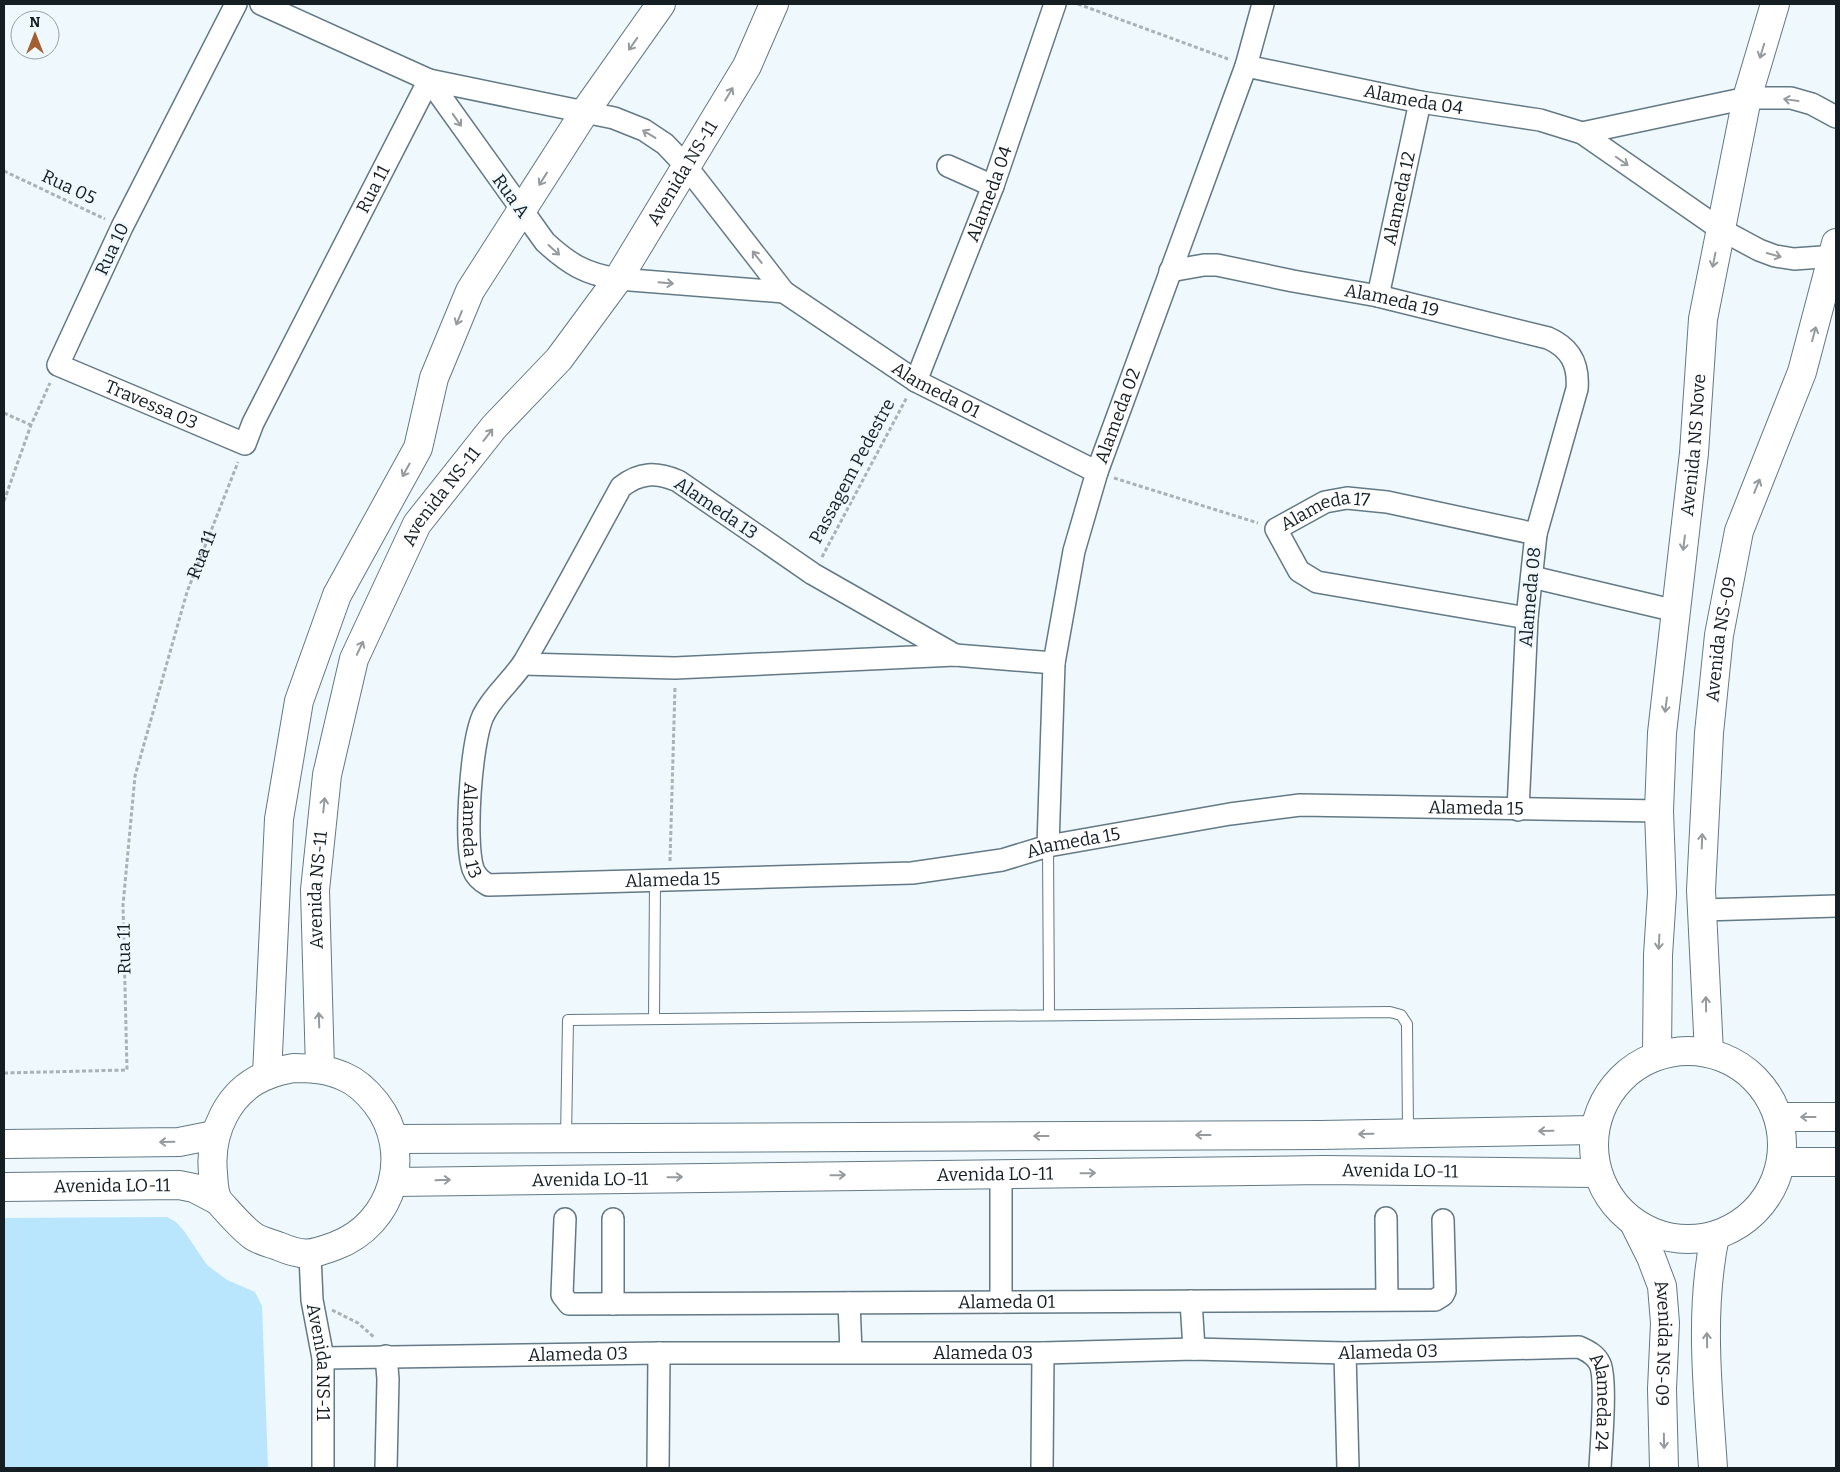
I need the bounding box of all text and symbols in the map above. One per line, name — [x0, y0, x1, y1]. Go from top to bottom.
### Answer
north arrow — [10, 10, 60, 60]
text: N — [30, 14, 41, 31]
one-way arrow — [628, 36, 638, 50]
one-way arrow — [1757, 42, 1766, 58]
street label: Alameda 04 — [1362, 80, 1465, 119]
one-way arrow — [725, 88, 735, 102]
one-way arrow — [1784, 94, 1800, 104]
one-way arrow — [452, 113, 462, 127]
street label: Avenida NS-11 — [642, 116, 723, 229]
one-way arrow — [643, 129, 657, 139]
street label: Alameda 04 — [961, 143, 1017, 245]
street label: Alameda 12 — [1378, 149, 1420, 247]
one-way arrow — [1614, 156, 1628, 166]
street label: Rua 11 — [352, 161, 395, 217]
street label: Rua 05 — [38, 165, 100, 209]
street label: Rua A — [488, 170, 534, 222]
one-way arrow — [538, 171, 548, 185]
street label: Rua 10 — [90, 219, 134, 279]
one-way arrow — [547, 244, 560, 256]
one-way arrow — [1766, 250, 1782, 260]
one-way arrow — [752, 251, 763, 264]
one-way arrow — [1709, 252, 1718, 268]
one-way arrow — [658, 278, 674, 288]
street label: Alameda 19 — [1343, 279, 1441, 322]
one-way arrow — [454, 310, 463, 325]
one-way arrow — [1810, 326, 1819, 342]
street label: Alameda 01 — [888, 357, 984, 423]
street label: Alameda 02 — [1090, 365, 1145, 466]
street label: Avenida NS Nove — [1676, 373, 1710, 517]
street label: Travessa 03 — [102, 375, 201, 434]
street label: Passagem Pedestre — [805, 395, 899, 547]
one-way arrow — [482, 429, 493, 442]
street label: Avenida NS-11 — [397, 442, 485, 549]
one-way arrow — [401, 463, 411, 478]
street label: Alameda 13 — [670, 472, 762, 544]
one-way arrow — [1753, 479, 1762, 494]
street label: Alameda 17 — [1277, 487, 1371, 535]
street label: Rua 11 — [182, 526, 221, 582]
one-way arrow — [1679, 535, 1689, 551]
street label: Alameda 08 — [1515, 546, 1545, 648]
street label: Avenida NS-09 — [1701, 575, 1741, 703]
one-way arrow — [355, 641, 365, 656]
one-way arrow — [1661, 696, 1671, 712]
street label: Alameda 13 — [458, 782, 487, 882]
street label: Alameda 15 — [1428, 796, 1524, 820]
one-way arrow — [319, 798, 329, 814]
street label: Alameda 15 — [1024, 823, 1122, 863]
street label: Avenida NS-11 — [304, 829, 332, 950]
one-way arrow — [1697, 833, 1707, 850]
street label: Alameda 15 — [625, 867, 720, 892]
street label: Rua 11 — [113, 923, 135, 975]
one-way arrow — [1655, 934, 1664, 950]
one-way arrow — [1701, 997, 1711, 1013]
one-way arrow — [314, 1012, 324, 1028]
one-way arrow — [1800, 1112, 1816, 1122]
one-way arrow — [1538, 1126, 1554, 1136]
one-way arrow — [1358, 1129, 1374, 1139]
one-way arrow — [1195, 1130, 1212, 1140]
one-way arrow — [1033, 1131, 1049, 1141]
one-way arrow — [159, 1138, 175, 1147]
street label: Avenida LO-11 — [1342, 1159, 1459, 1182]
street label: Avenida LO-11 — [937, 1162, 1054, 1186]
street label: Avenida LO-11 — [532, 1168, 649, 1191]
one-way arrow — [1079, 1168, 1095, 1178]
one-way arrow — [829, 1171, 845, 1180]
one-way arrow — [666, 1172, 683, 1182]
street label: Avenida LO-11 — [54, 1174, 171, 1197]
one-way arrow — [434, 1176, 450, 1185]
street label: Avenida NS-09 — [1649, 1276, 1676, 1406]
street label: Alameda 01 — [958, 1291, 1056, 1313]
street label: Avenida NS-11 — [302, 1302, 334, 1422]
one-way arrow — [1702, 1332, 1711, 1348]
street label: Alameda 03 — [1338, 1340, 1438, 1364]
street label: Alameda 03 — [528, 1342, 628, 1366]
street label: Alameda 03 — [933, 1342, 1033, 1364]
street label: Alameda 24 — [1585, 1348, 1614, 1452]
one-way arrow — [1659, 1433, 1668, 1449]

